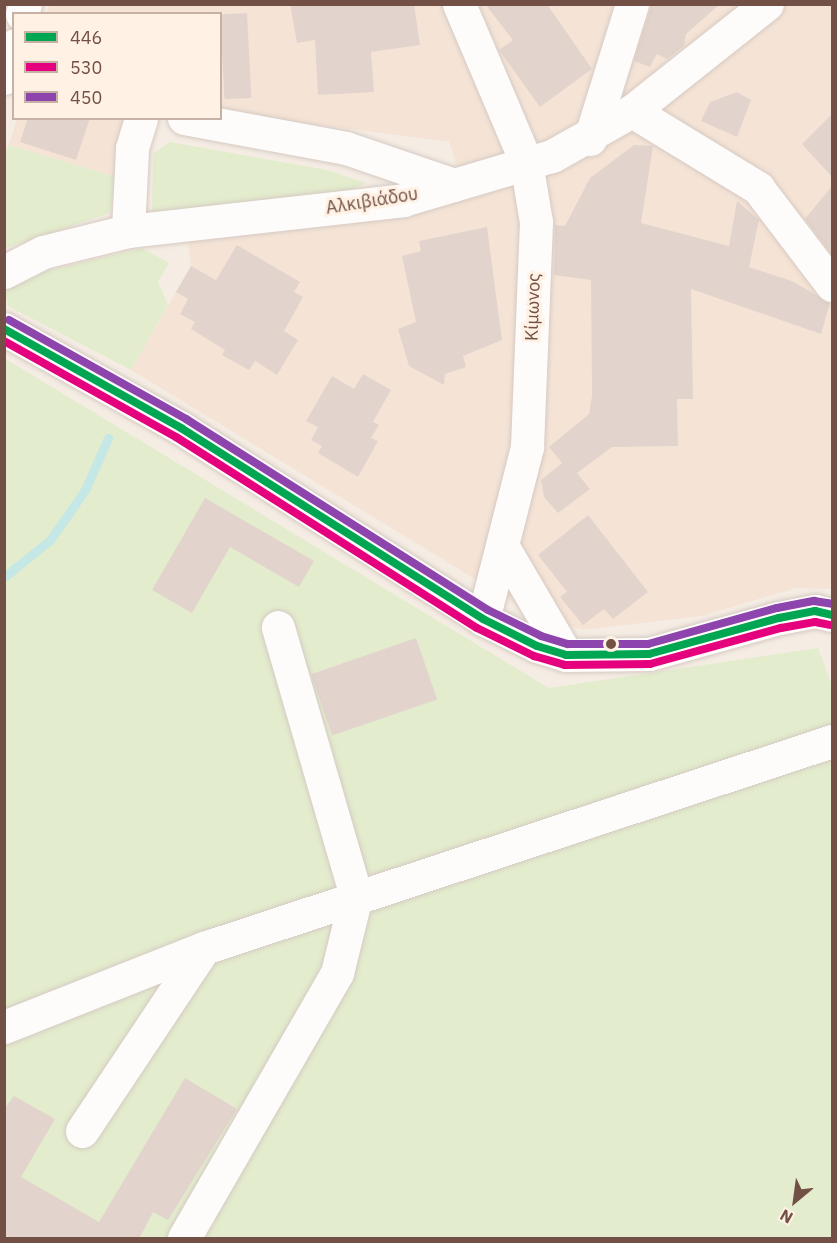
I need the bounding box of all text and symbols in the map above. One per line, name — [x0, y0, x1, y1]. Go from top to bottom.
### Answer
legend — [12, 12, 222, 120]
text: 446 — [70, 26, 102, 49]
text: 530 — [70, 56, 102, 79]
text: 450 — [70, 86, 102, 109]
street label: Αλκιβιάδου — [324, 183, 420, 219]
street label: Κίμωνος — [521, 273, 545, 341]
unlabelled marker — [605, 638, 617, 650]
north arrow — [765, 1171, 825, 1231]
text: N — [776, 1205, 796, 1228]

